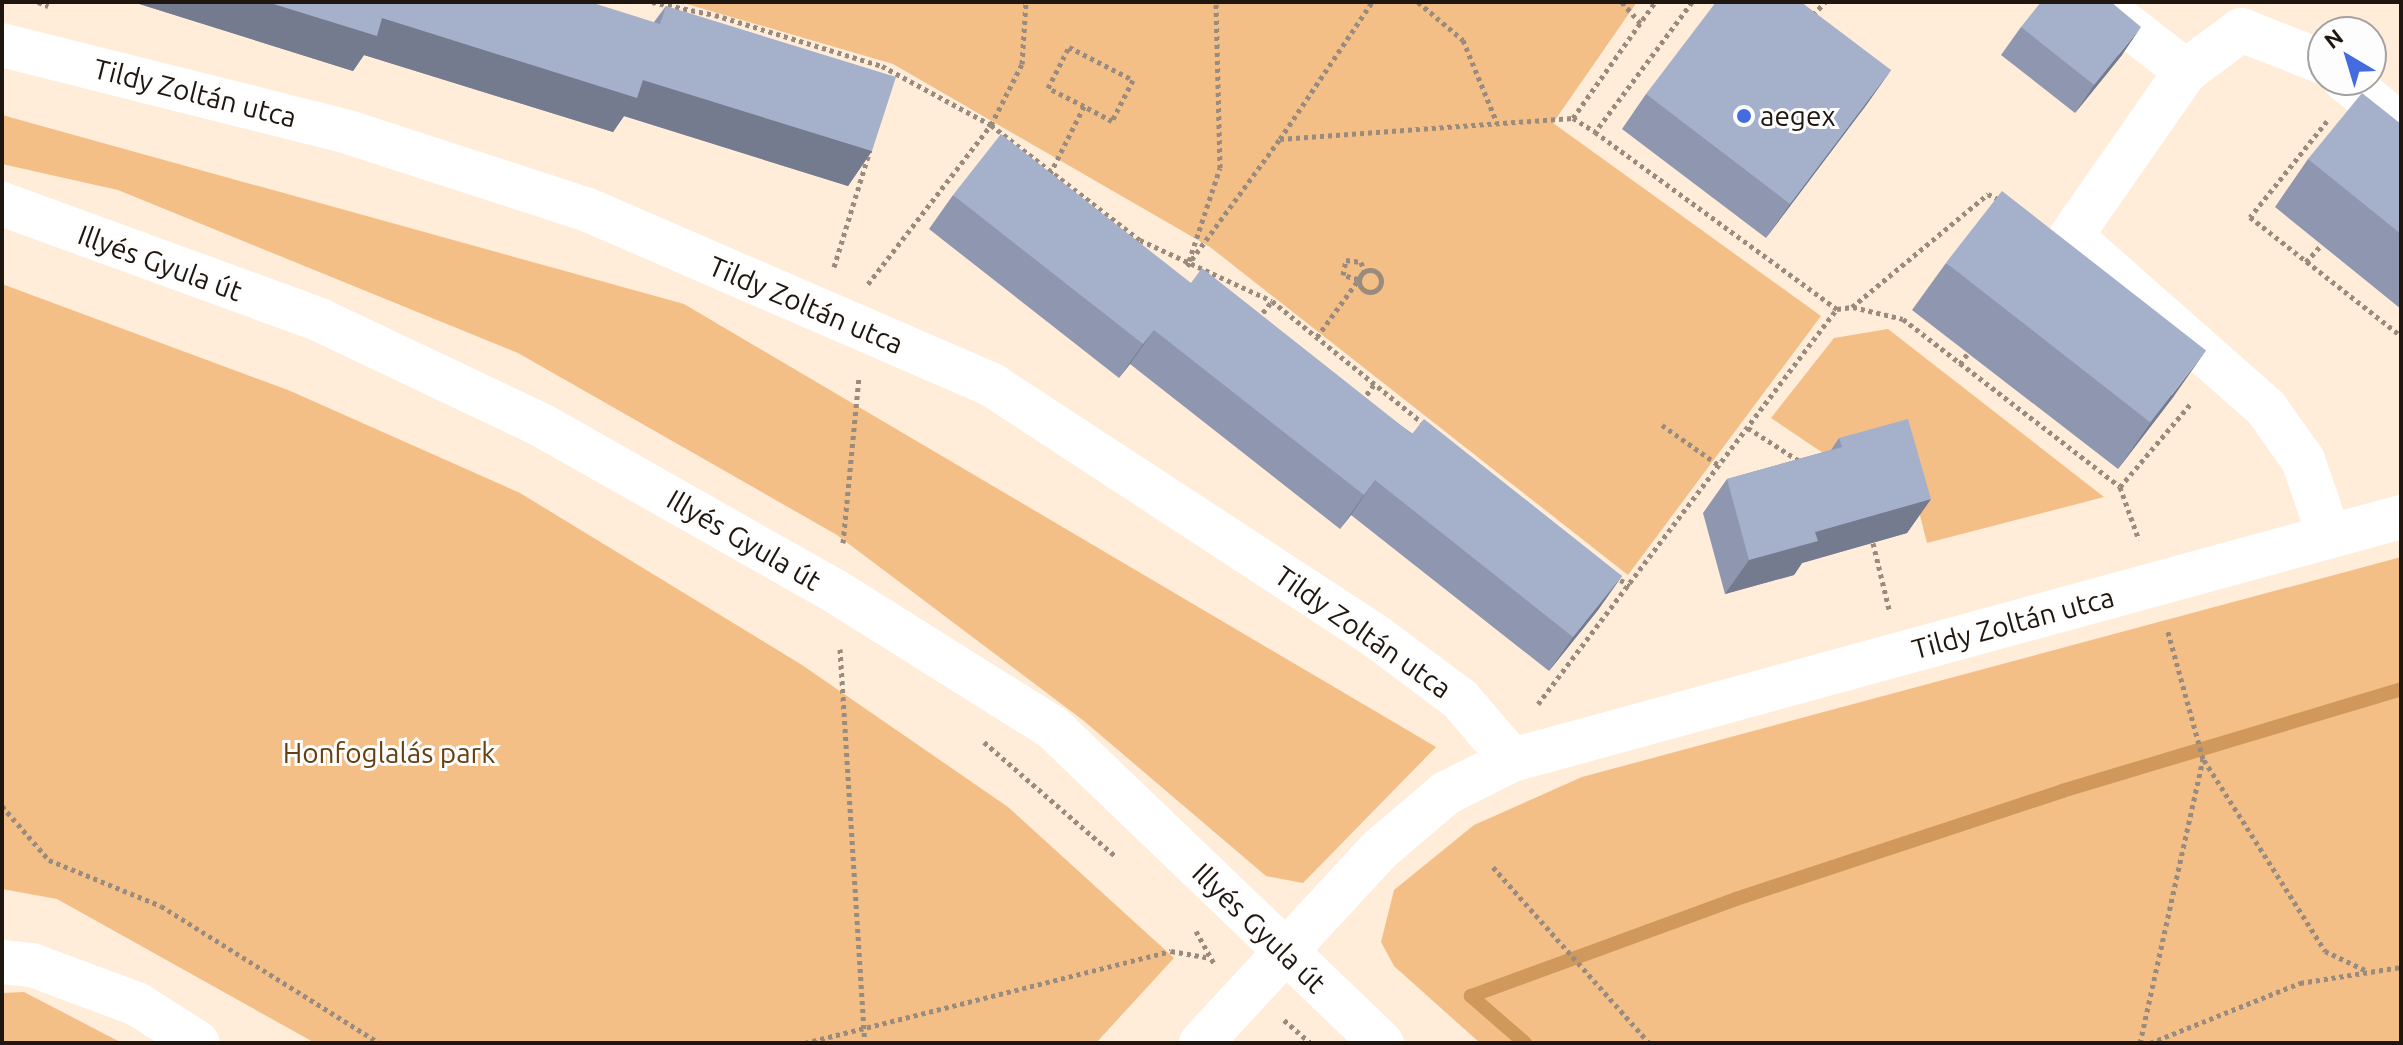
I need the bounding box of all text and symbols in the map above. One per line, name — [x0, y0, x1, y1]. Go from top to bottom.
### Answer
north arrow — [2307, 16, 2387, 96]
text: N — [2319, 23, 2347, 53]
street label: Tildy Zoltán utca — [90, 52, 300, 134]
place label: aegex — [1760, 99, 1836, 133]
marker: aegex — [1735, 107, 1753, 125]
street label: Illyés Gyula út — [73, 218, 247, 308]
street label: Tildy Zoltán utca — [704, 249, 908, 361]
street label: Illyés Gyula út — [661, 482, 827, 598]
street label: Tildy Zoltán utca — [1268, 559, 1458, 705]
street label: Tildy Zoltán utca — [1908, 580, 2118, 666]
park label: Honfoglalás park — [283, 736, 495, 770]
street label: Illyés Gyula út — [1185, 856, 1333, 1000]

